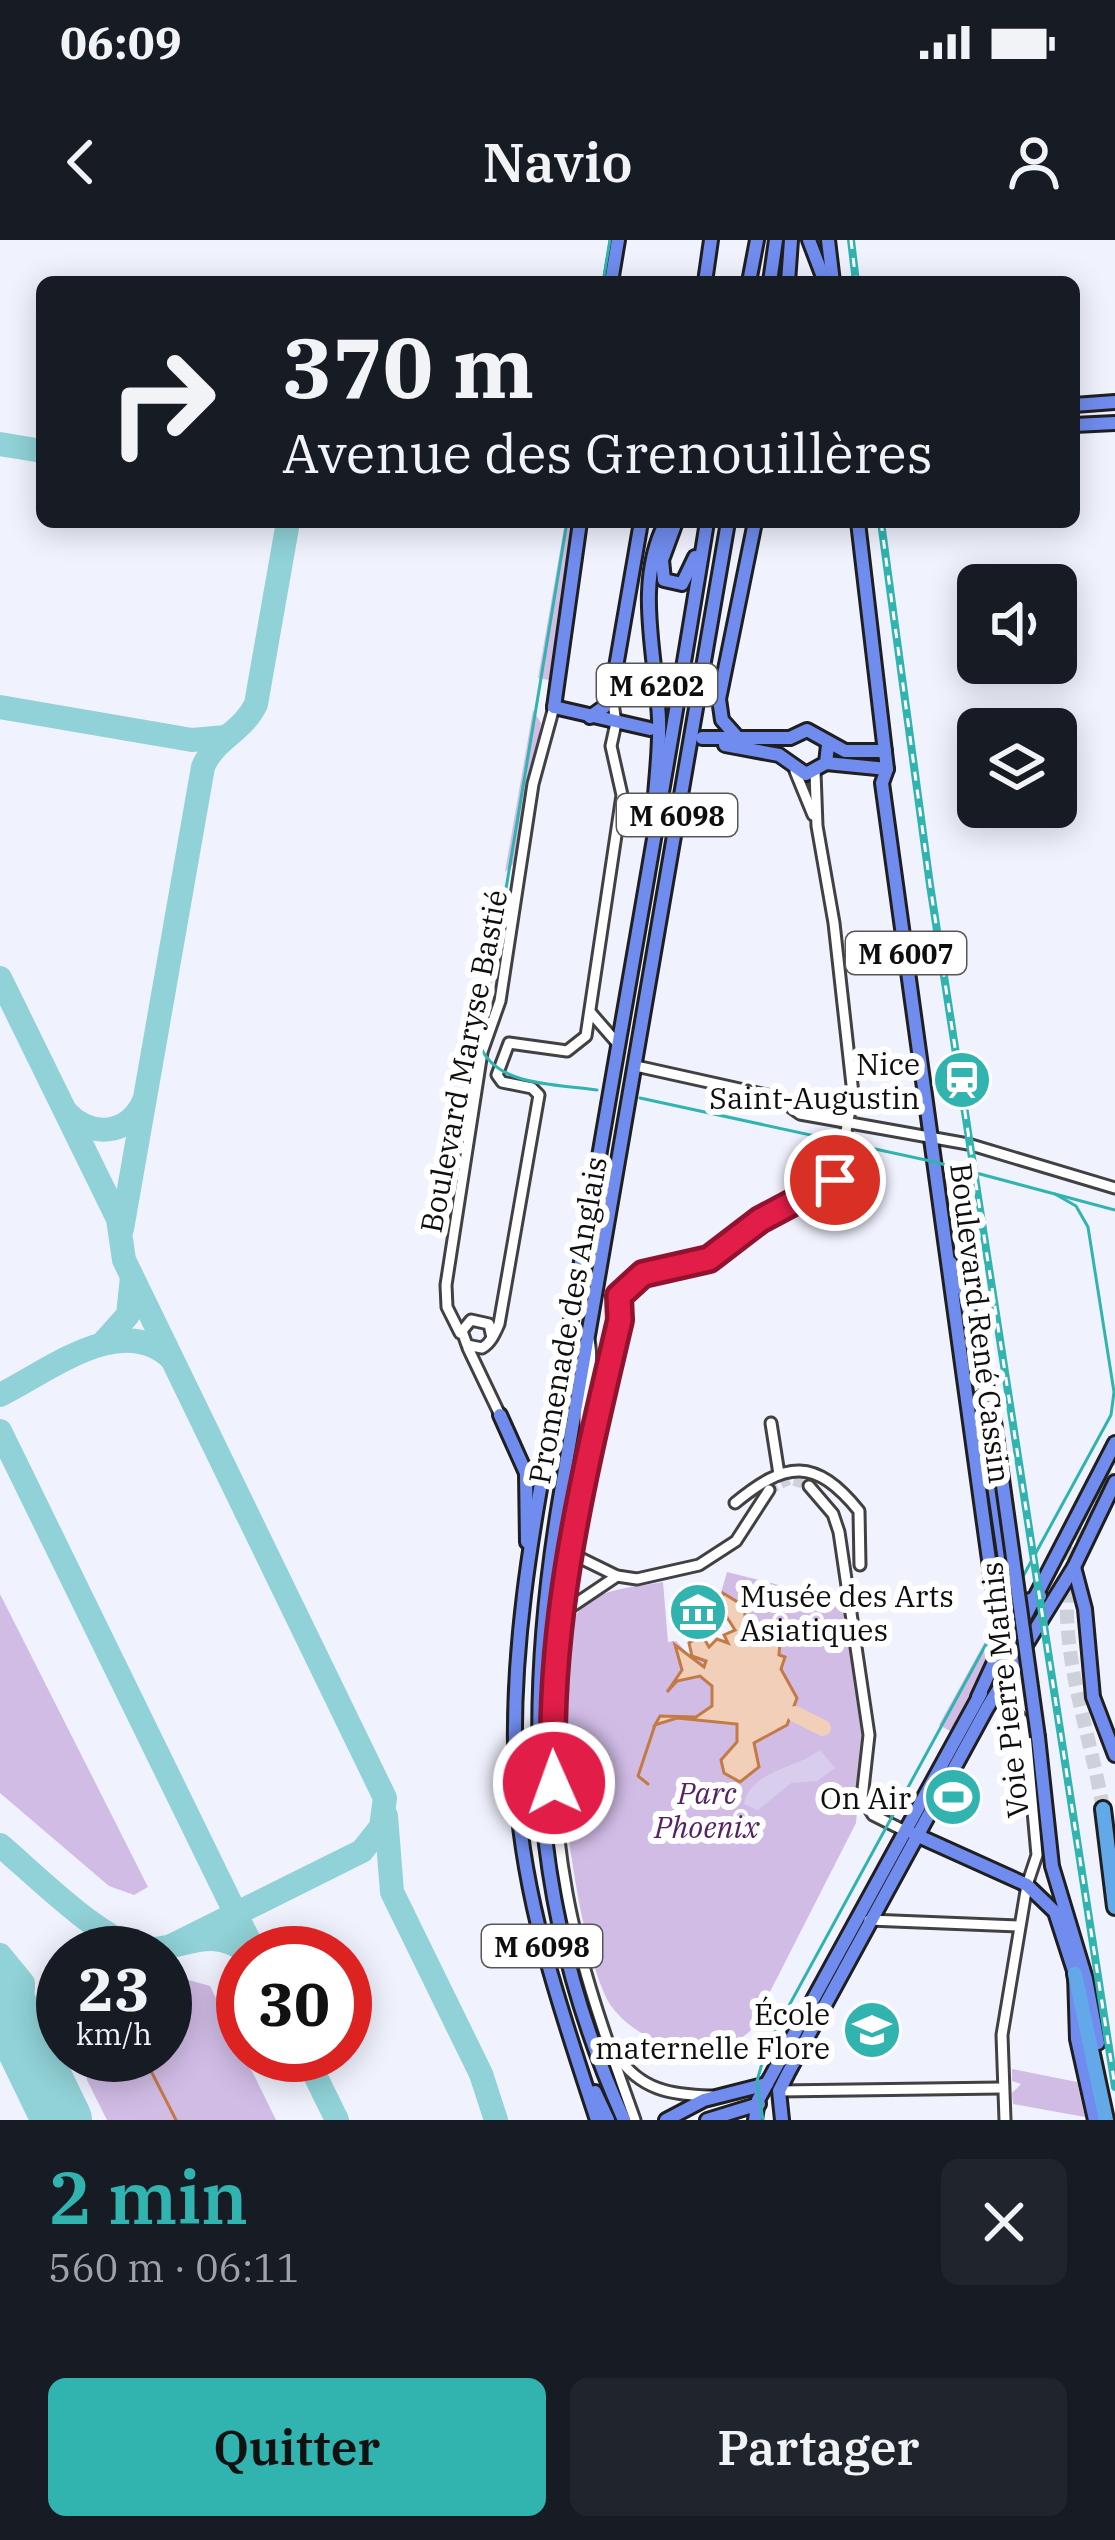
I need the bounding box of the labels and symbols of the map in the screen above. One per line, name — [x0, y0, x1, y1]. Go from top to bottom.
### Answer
road number: M 6202 — [597, 664, 717, 706]
road number: M 6098 — [617, 794, 737, 836]
street label: Boulevard Maryse Bastié — [411, 886, 515, 1236]
road number: M 6007 — [846, 932, 966, 974]
place label: Nice Saint-Augustin — [709, 1044, 920, 1117]
station icon: Nice Saint-Augustin — [931, 1049, 993, 1111]
pin — [784, 1129, 886, 1231]
street label: Promenade des Anglais — [519, 1153, 615, 1487]
street label: Boulevard René Cassin — [942, 1161, 1020, 1485]
street label: Voie Pierre Mathis — [971, 1560, 1037, 1820]
place label: Musée des Arts Asiatiques — [740, 1576, 954, 1649]
museum icon: Musée des Arts Asiatiques — [667, 1581, 729, 1643]
position arrow — [491, 1720, 617, 1846]
sports icon: On Air — [922, 1766, 984, 1828]
park label: Parc Phoenix — [653, 1773, 761, 1846]
place label: On Air — [820, 1778, 911, 1817]
road number: M 6098 — [482, 1925, 602, 1967]
speed limit sign: 30 — [216, 1926, 372, 2082]
place label: École maternelle Flore — [595, 1994, 830, 2067]
school or university icon: École maternelle Flore — [841, 1999, 903, 2061]

